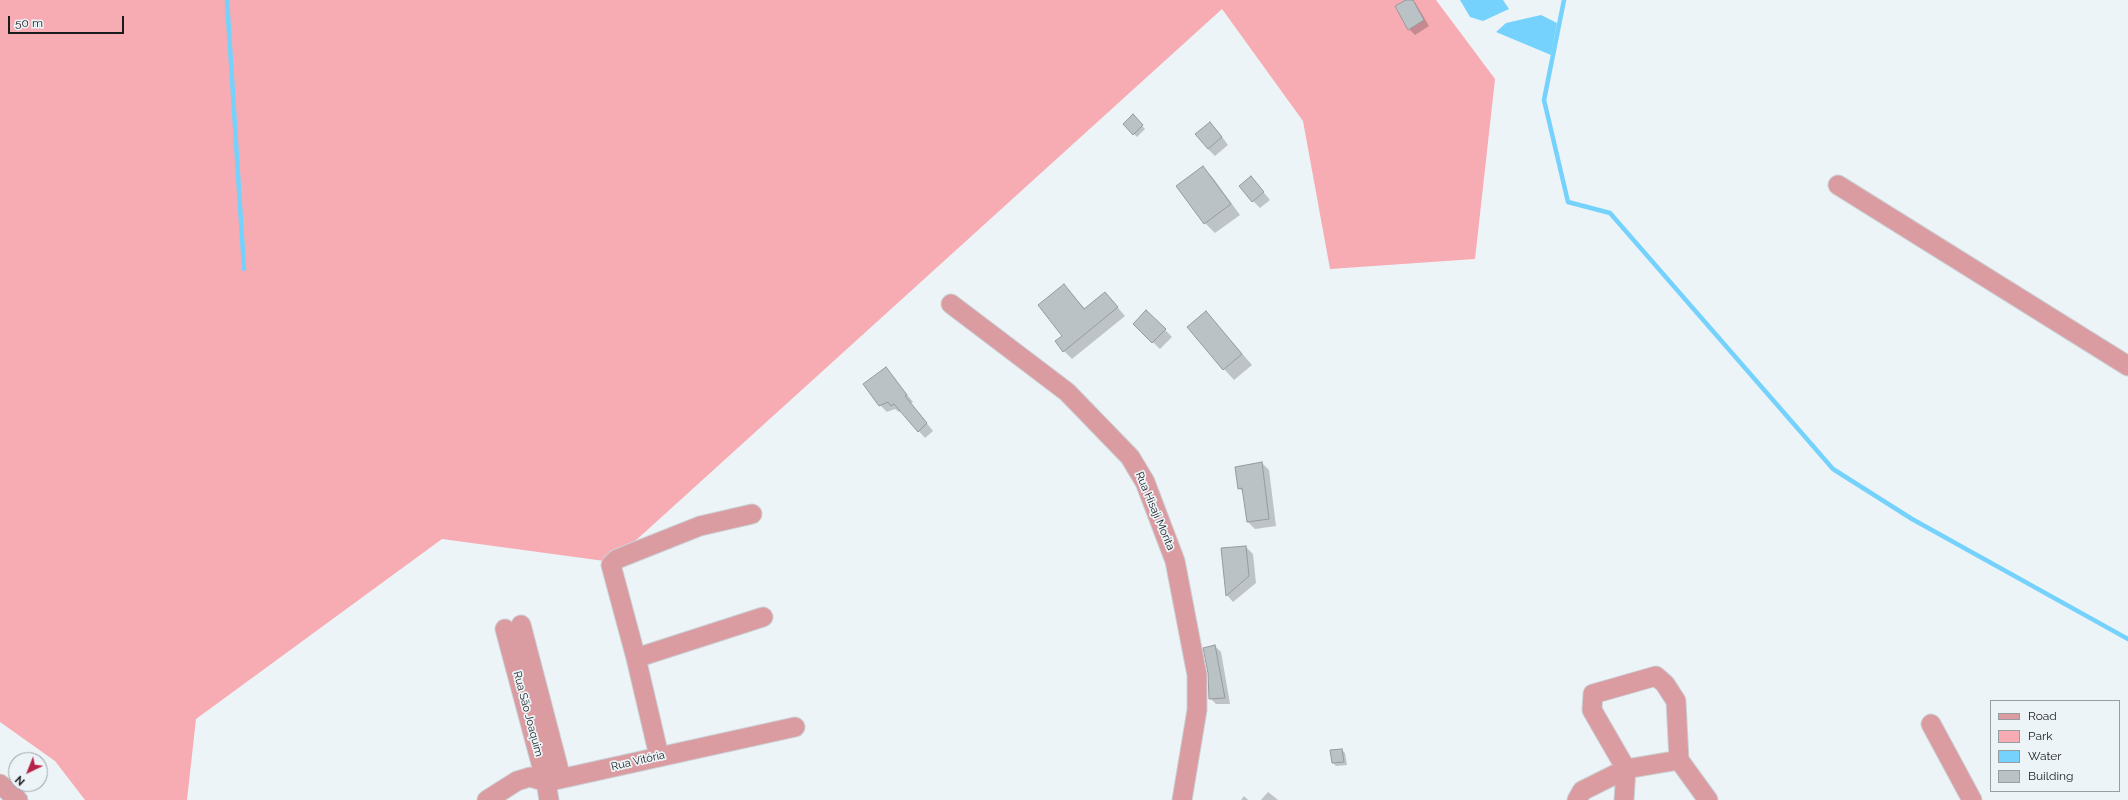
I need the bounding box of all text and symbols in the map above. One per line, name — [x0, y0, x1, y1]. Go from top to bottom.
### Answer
scale bar — [10, 8, 126, 34]
text: 50 m — [15, 16, 43, 30]
street label: Rua Hisaji Morita — [1133, 470, 1177, 552]
street label: Rua São Joaquim — [510, 670, 546, 758]
legend — [1990, 700, 2120, 792]
text: Road — [2028, 709, 2057, 723]
text: Park — [2028, 729, 2053, 743]
street label: Rua Vitória — [610, 748, 666, 774]
text: Water — [2028, 749, 2062, 763]
north arrow — [8, 752, 48, 792]
text: Building — [2028, 769, 2074, 783]
text: N — [13, 773, 28, 788]

